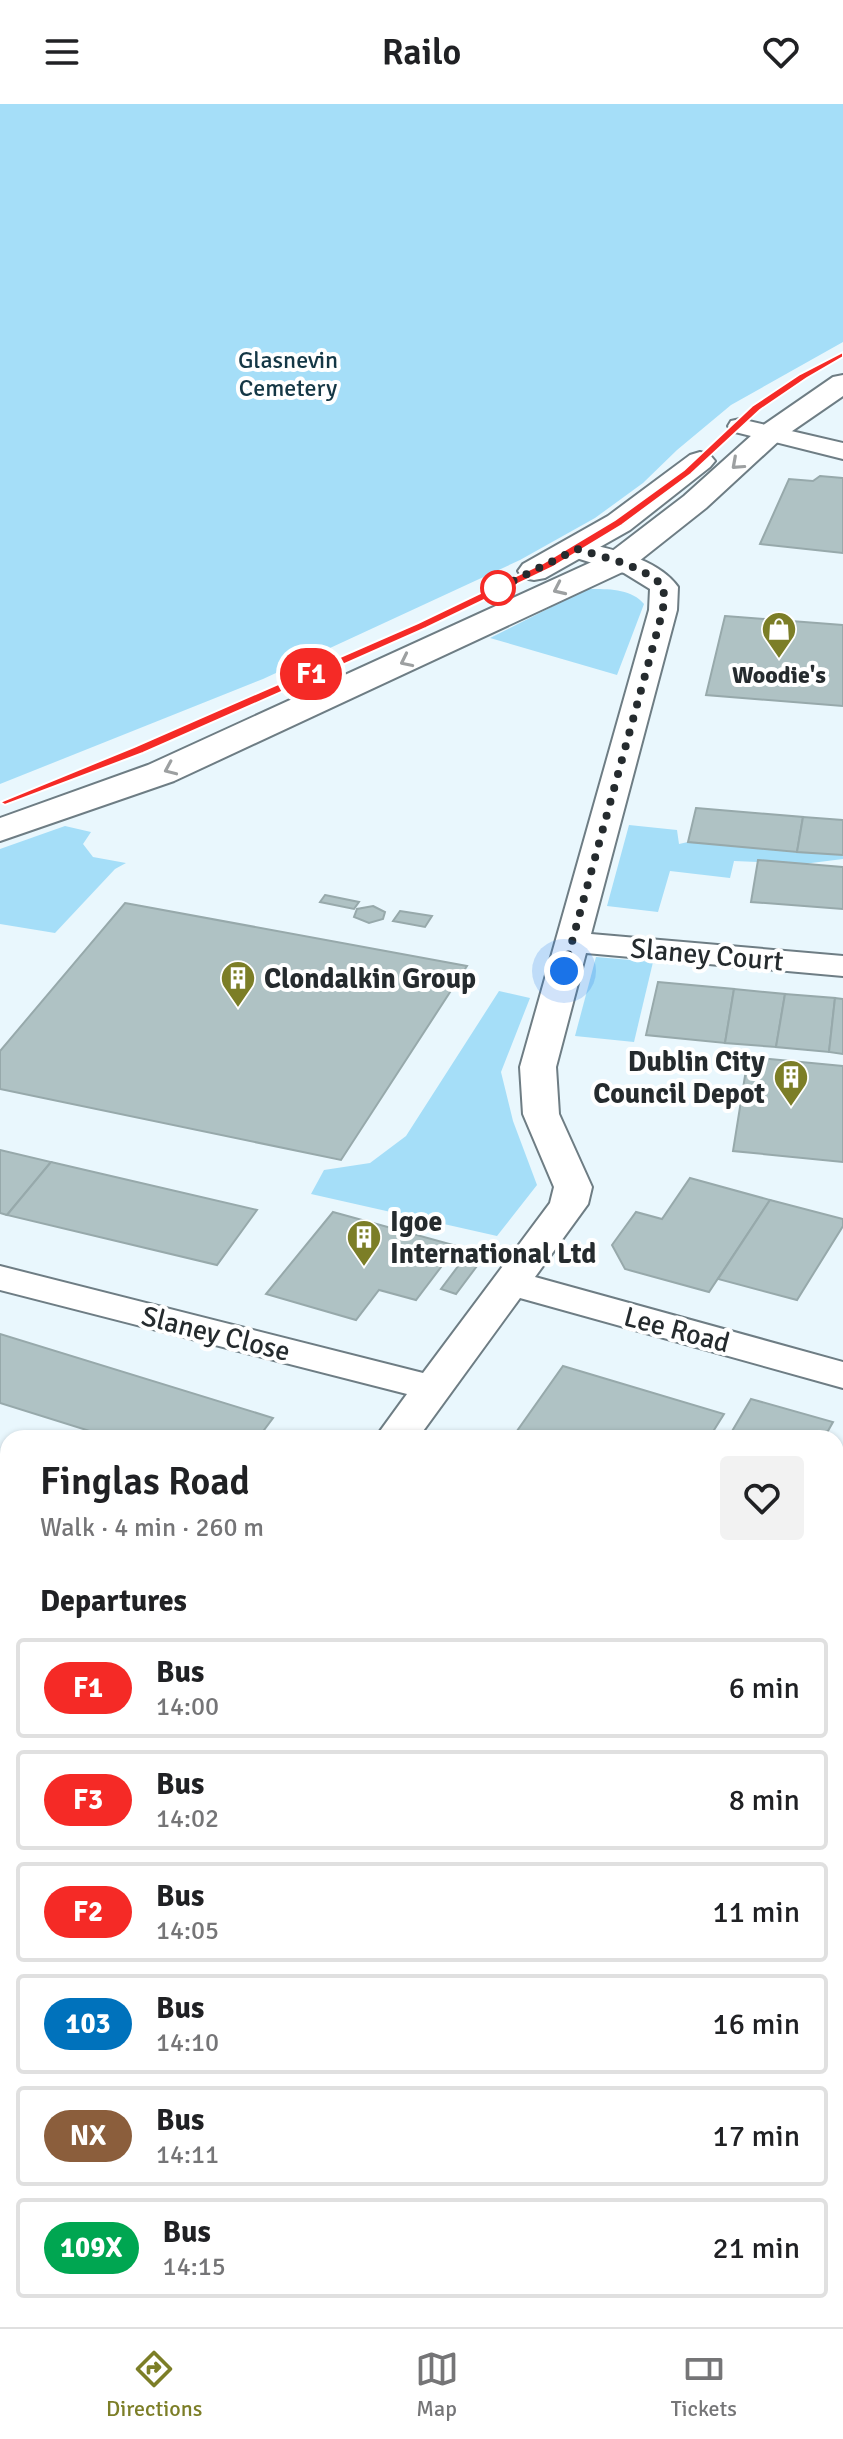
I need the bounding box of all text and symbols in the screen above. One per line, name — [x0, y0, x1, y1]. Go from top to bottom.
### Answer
icon: menu — [40, 30, 84, 74]
text: Railo — [382, 30, 461, 75]
icon: heart — [759, 30, 803, 74]
park label: Glasnevin Cemetery — [238, 345, 338, 403]
one-way arrow — [731, 454, 746, 469]
unlabelled marker — [481, 571, 515, 605]
one-way arrow — [553, 579, 568, 595]
shop icon: Woodie's — [760, 610, 798, 660]
line badge: F1 — [275, 648, 347, 700]
one-way arrow — [400, 651, 414, 667]
text: F1 — [296, 657, 326, 691]
place label: Woodie's — [732, 660, 826, 690]
one-way arrow — [163, 759, 178, 775]
street label: Slaney Court — [629, 931, 785, 979]
your location — [544, 951, 584, 991]
building icon: Clondalkin Group — [219, 959, 257, 1009]
place label: Clondalkin Group — [264, 962, 476, 996]
place label: Dublin City Council Depot — [593, 1045, 766, 1111]
building icon: Dublin City Council Depot — [772, 1058, 810, 1108]
place label: Igoe International Ltd — [390, 1205, 596, 1271]
building icon: Igoe International Ltd — [345, 1218, 383, 1268]
street label: Slaney Close — [138, 1299, 294, 1369]
street label: Lee Road — [620, 1300, 733, 1360]
button: heart — [720, 1456, 804, 1540]
text: Finglas Road — [40, 1458, 250, 1505]
text: Walk · 4 min · 260 m — [40, 1512, 264, 1544]
text: Departures — [40, 1583, 187, 1620]
text: Bus — [156, 1654, 204, 1691]
text: 6 min — [729, 1670, 800, 1707]
text: F1 — [73, 1671, 103, 1705]
text: 14:00 — [156, 1691, 219, 1723]
text: Bus — [156, 1766, 204, 1803]
text: 8 min — [729, 1782, 800, 1819]
text: F3 — [73, 1783, 103, 1817]
text: 14:02 — [156, 1803, 219, 1835]
text: Bus — [156, 1878, 204, 1915]
text: 11 min — [713, 1894, 800, 1931]
text: F2 — [73, 1895, 103, 1929]
text: 14:05 — [156, 1915, 219, 1947]
text: Bus — [156, 1990, 204, 2027]
text: 16 min — [713, 2006, 800, 2043]
text: 103 — [65, 2007, 111, 2041]
text: 14:10 — [156, 2027, 219, 2059]
text: Bus — [156, 2102, 204, 2139]
text: 17 min — [713, 2118, 800, 2155]
text: NX — [70, 2119, 106, 2153]
text: 14:11 — [156, 2139, 219, 2171]
text: Bus — [163, 2214, 211, 2251]
text: 21 min — [713, 2230, 800, 2267]
text: 109X — [60, 2231, 123, 2265]
text: 14:15 — [163, 2251, 226, 2283]
tab: Directions — [106, 2347, 202, 2422]
tab: Map — [415, 2347, 459, 2422]
tab: Tickets — [671, 2347, 737, 2422]

